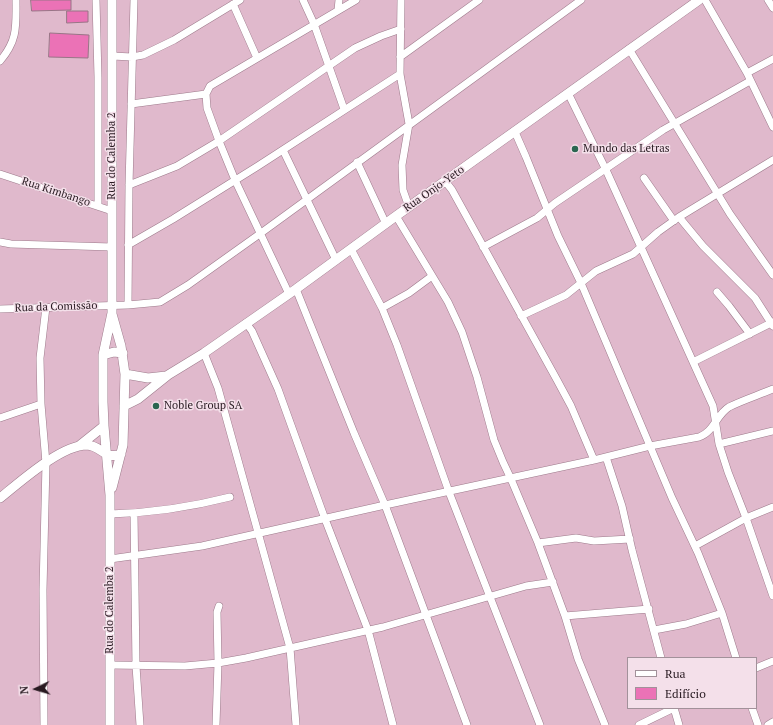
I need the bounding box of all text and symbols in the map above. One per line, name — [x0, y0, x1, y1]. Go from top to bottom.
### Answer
street label: Rua do Calemba 2 — [105, 112, 119, 200]
place label: Mundo das Letras — [583, 142, 670, 156]
marker: Mundo das Letras — [570, 144, 580, 154]
street label: Rua Onjo-Yeto — [401, 163, 467, 215]
street label: Rua Kimbango — [20, 175, 92, 209]
street label: Rua da Comissão — [14, 299, 98, 315]
place label: Noble Group SA — [164, 399, 242, 413]
marker: Noble Group SA — [151, 401, 161, 411]
street label: Rua do Calemba 2 — [103, 566, 117, 654]
legend — [627, 657, 757, 709]
text: Rua — [665, 666, 686, 681]
north arrow — [16, 669, 56, 709]
text: N — [17, 685, 31, 695]
text: Edifício — [665, 686, 706, 701]

